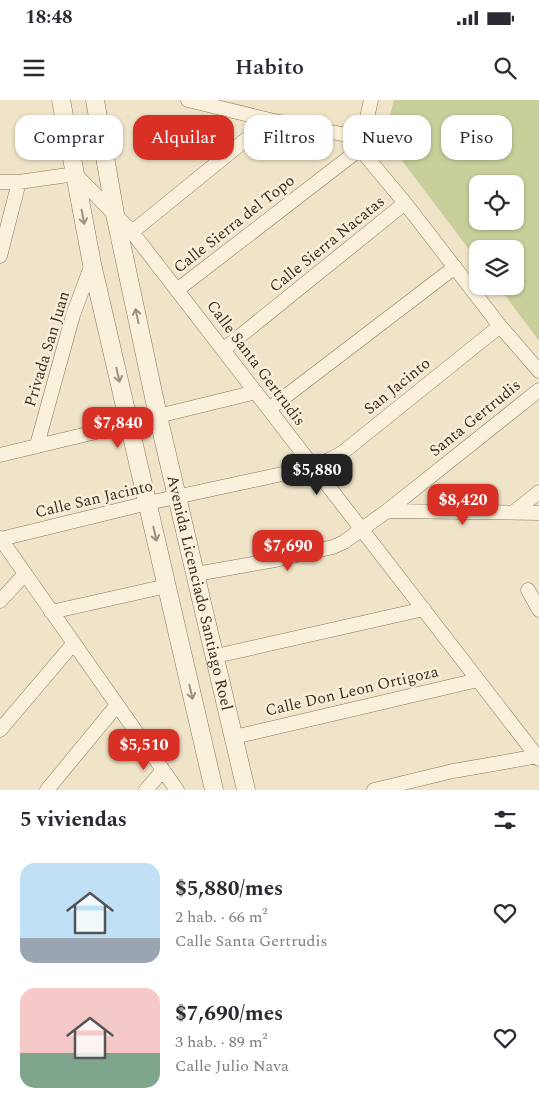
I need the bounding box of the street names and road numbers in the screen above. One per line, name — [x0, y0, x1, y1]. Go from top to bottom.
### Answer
street label: Calle Sierra del Topo — [168, 169, 300, 279]
street label: Calle Sierra Nacatas — [264, 190, 390, 298]
street label: Privada San Juan — [18, 288, 76, 410]
street label: Calle Santa Gertrudis — [201, 295, 311, 431]
street label: San Jacinto — [358, 352, 436, 420]
street label: Santa Gertrudis — [424, 373, 526, 463]
street label: Avenida Licenciado Santiago Roel — [160, 473, 239, 713]
street label: Calle San Jacinto — [33, 474, 155, 524]
street label: Calle Don Leon Ortigoza — [263, 659, 441, 723]

